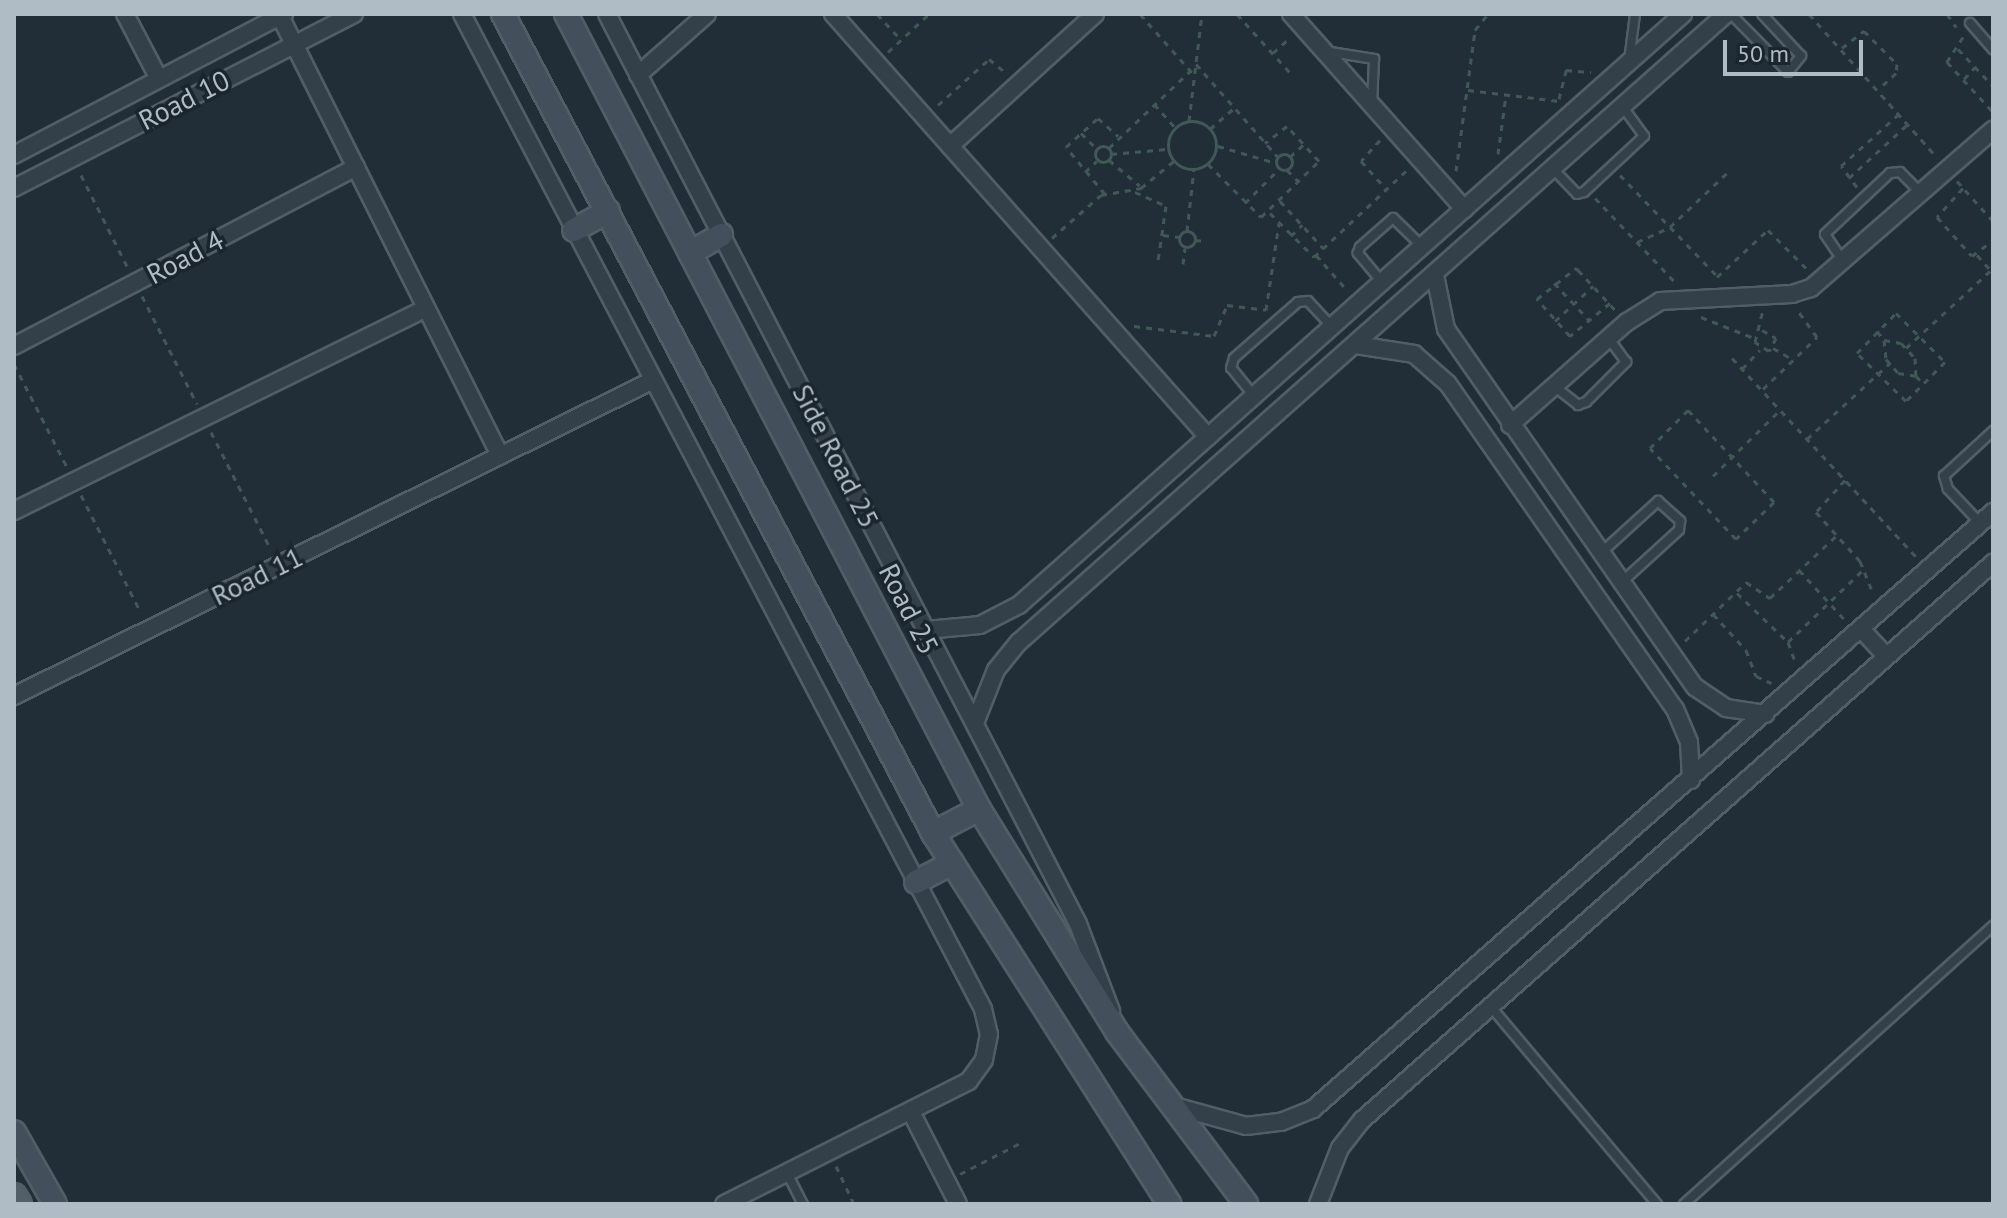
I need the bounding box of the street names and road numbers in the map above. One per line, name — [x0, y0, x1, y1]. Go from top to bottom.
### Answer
street label: Road 10 — [133, 63, 235, 137]
street label: Road 4 — [141, 223, 229, 291]
street label: Side Road 25 — [786, 379, 886, 533]
street label: Road 11 — [206, 540, 308, 612]
street label: Road 25 — [872, 558, 946, 660]

